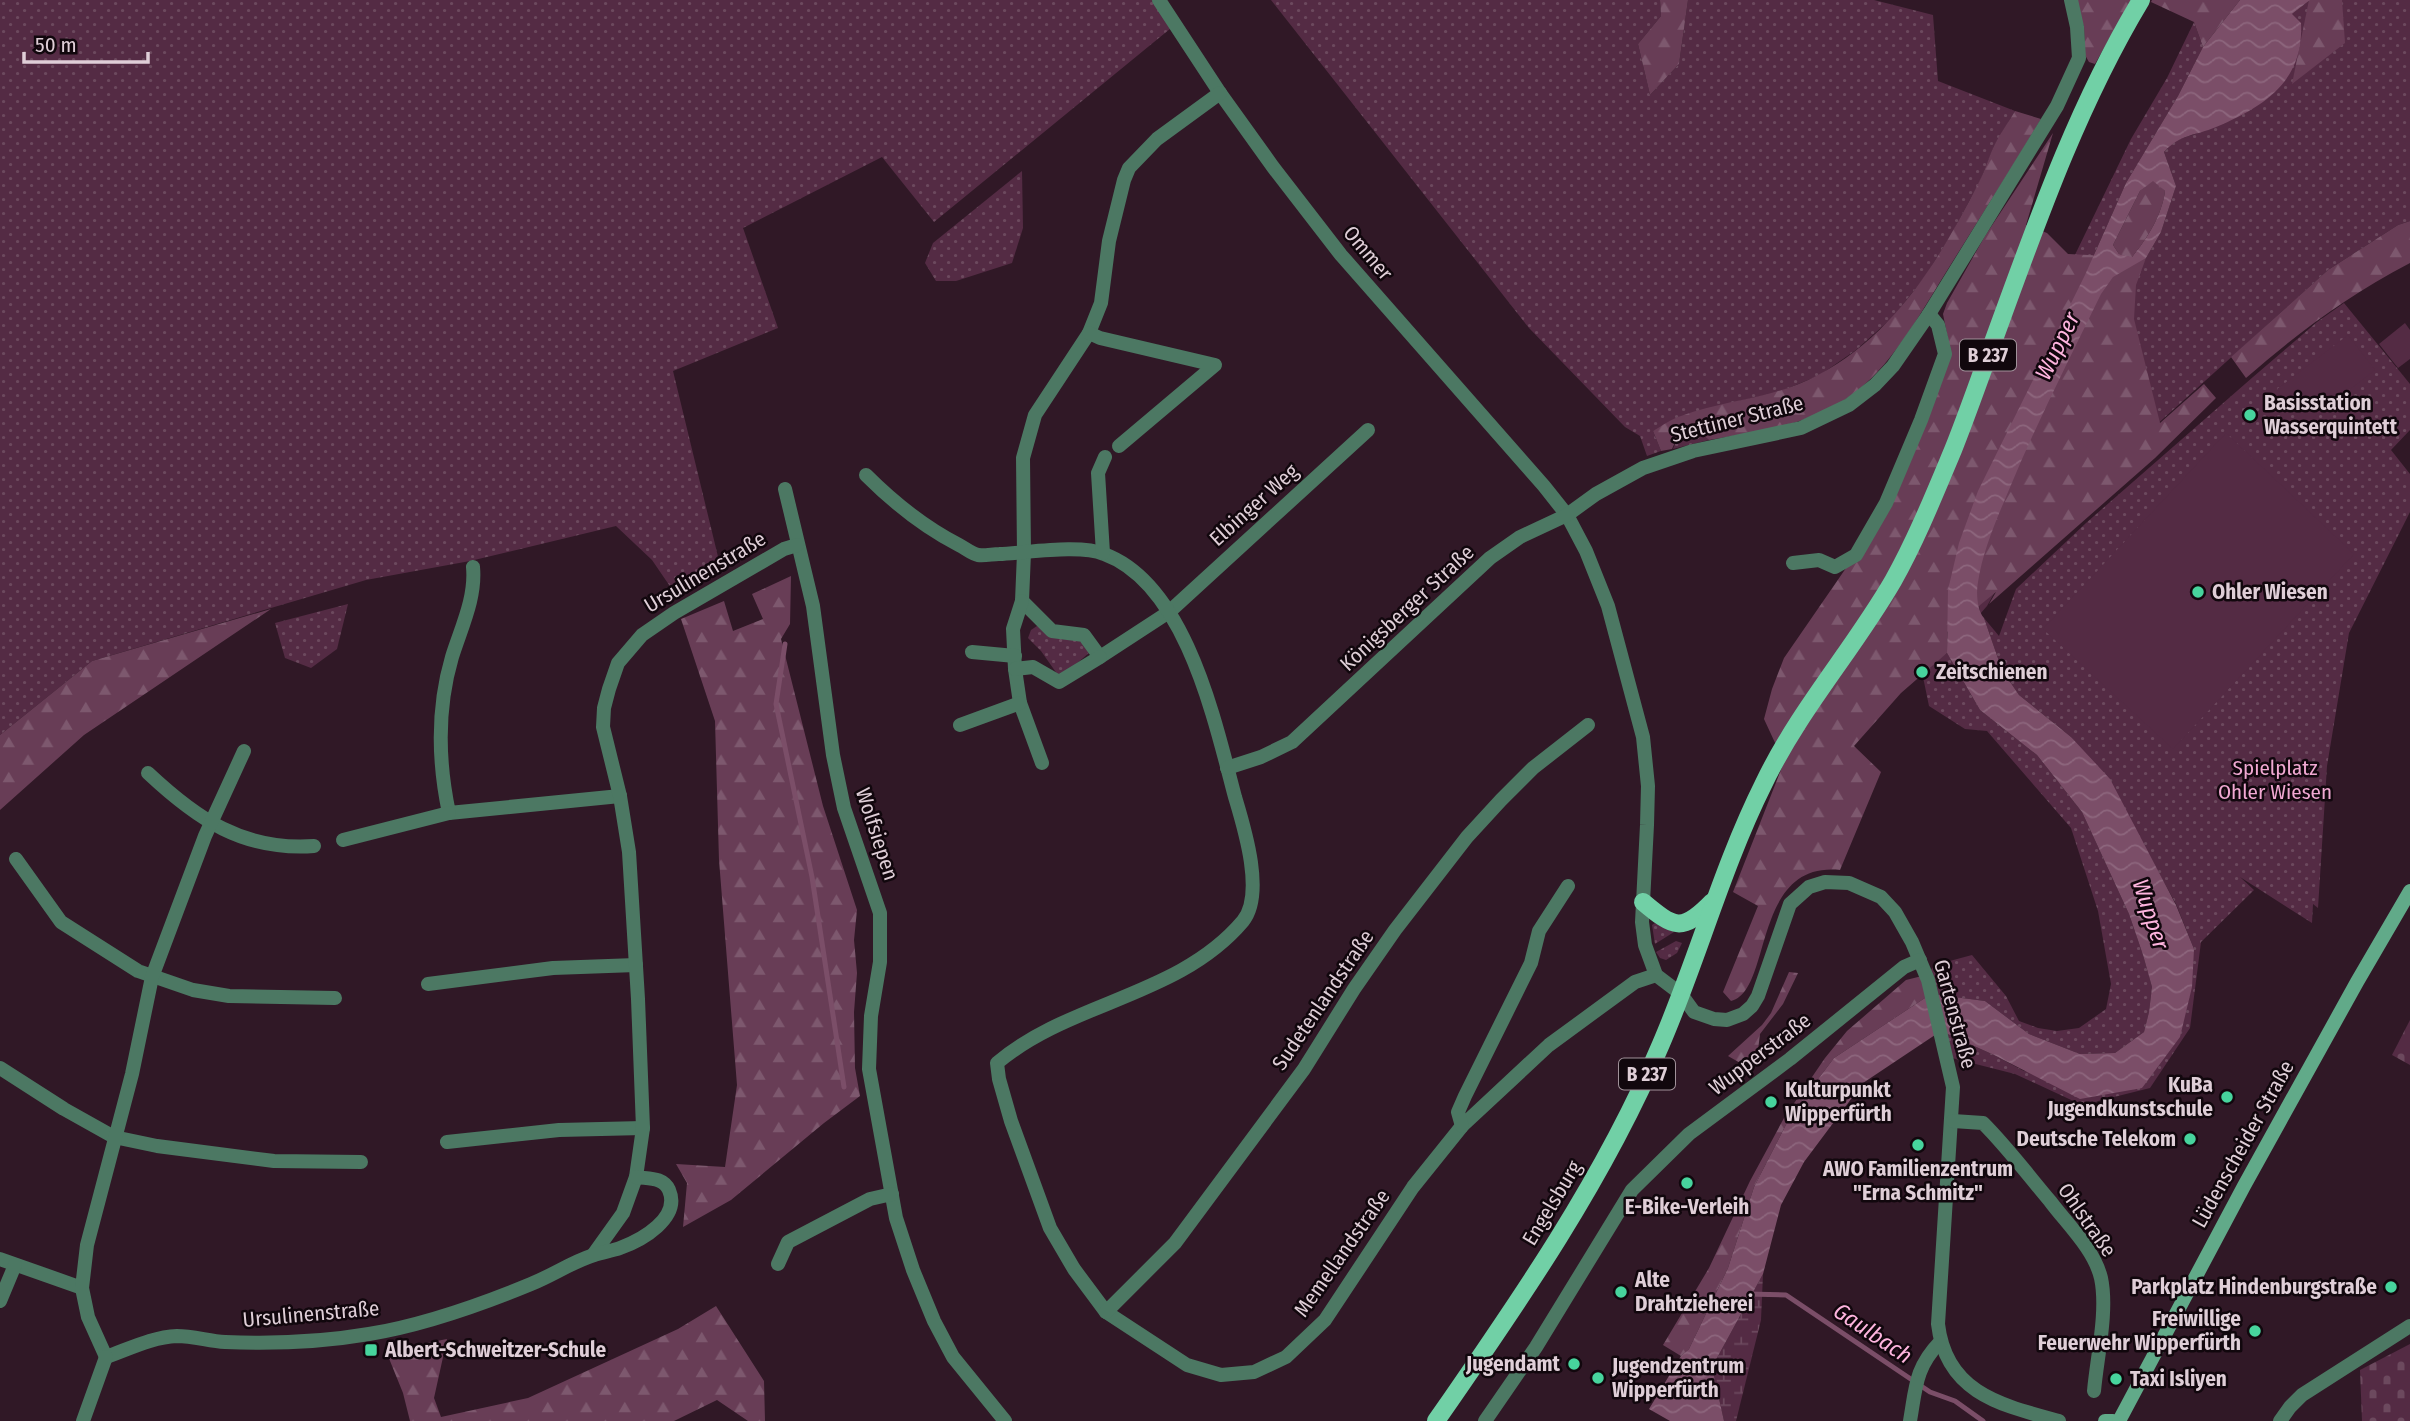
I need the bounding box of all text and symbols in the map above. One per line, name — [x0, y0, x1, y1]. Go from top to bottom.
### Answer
scale bar — [24, 21, 149, 65]
text: 50 m — [35, 32, 77, 58]
street label: Ommer — [1338, 220, 1399, 286]
water label: Wupper — [2029, 307, 2086, 384]
road number: B 237 — [1960, 340, 2016, 370]
street label: Stettiner Straße — [1668, 390, 1806, 448]
place label: Basisstation Wasserquintett — [2264, 390, 2398, 440]
marker: Basisstation Wasserquintett — [2242, 407, 2258, 423]
street label: Elbinger Weg — [1204, 458, 1304, 552]
street label: Ursulinenstraße — [640, 526, 770, 618]
street label: Königsberger Straße — [1335, 539, 1479, 677]
place label: Ohler Wiesen — [2212, 579, 2328, 605]
marker: Ohler Wiesen — [2190, 584, 2206, 600]
place label: Zeitschienen — [1936, 659, 2047, 685]
marker: Zeitschienen — [1914, 664, 1930, 680]
park label: Spielplatz Ohler Wiesen — [2218, 755, 2332, 805]
street label: Wolfsiepen — [850, 784, 904, 884]
water label: Wupper — [2127, 875, 2176, 953]
street label: Sudetenlandstraße — [1267, 925, 1379, 1075]
street label: Gartenstraße — [1928, 957, 1982, 1071]
street label: Wupperstraße — [1704, 1007, 1816, 1101]
street label: Lüdenscheider Straße — [2186, 1056, 2300, 1232]
road number: B 237 — [1619, 1058, 1675, 1090]
place label: KuBa Jugendkunstschule — [2046, 1072, 2213, 1122]
place label: Kulturpunkt Wipperfürth — [1785, 1077, 1892, 1127]
marker: KuBa Jugendkunstschule — [2219, 1089, 2235, 1105]
marker: Kulturpunkt Wipperfürth — [1763, 1094, 1779, 1110]
place label: Deutsche Telekom — [2016, 1126, 2176, 1152]
marker: Deutsche Telekom — [2182, 1131, 2198, 1147]
marker: AWO Familienzentrum "Erna Schmitz" — [1910, 1137, 1926, 1153]
street label: Engelsburg — [1517, 1156, 1587, 1250]
place label: AWO Familienzentrum "Erna Schmitz" — [1822, 1156, 2013, 1206]
marker: E-Bike-Verleih — [1679, 1175, 1695, 1191]
street label: Ohlstraße — [2052, 1178, 2122, 1262]
street label: Memellandstraße — [1288, 1184, 1396, 1322]
place label: E-Bike-Verleih — [1625, 1194, 1749, 1220]
place label: Alte Drahtzieherei — [1634, 1267, 1753, 1317]
place label: Parkplatz Hindenburgstraße — [2131, 1274, 2377, 1300]
marker: Parkplatz Hindenburgstraße — [2383, 1279, 2399, 1295]
marker: Alte Drahtzieherei — [1613, 1284, 1629, 1300]
street label: Ursulinenstraße — [242, 1295, 380, 1333]
water label: Gaulbach — [1828, 1297, 1918, 1369]
place label: Freiwillige Feuerwehr Wipperfürth — [2038, 1306, 2241, 1356]
marker: Freiwillige Feuerwehr Wipperfürth — [2247, 1323, 2263, 1339]
place label: Albert-Schweitzer-Schule — [384, 1337, 607, 1363]
marker: Albert-Schweitzer-Schule — [363, 1342, 379, 1358]
place label: Jugendamt — [1465, 1351, 1561, 1377]
place label: Jugendzentrum Wipperfürth — [1611, 1353, 1744, 1403]
marker: Jugendamt — [1566, 1356, 1582, 1372]
place label: Taxi Isliyen — [2130, 1366, 2227, 1392]
marker: Jugendzentrum Wipperfürth — [1590, 1370, 1606, 1386]
marker: Taxi Isliyen — [2108, 1371, 2124, 1387]

